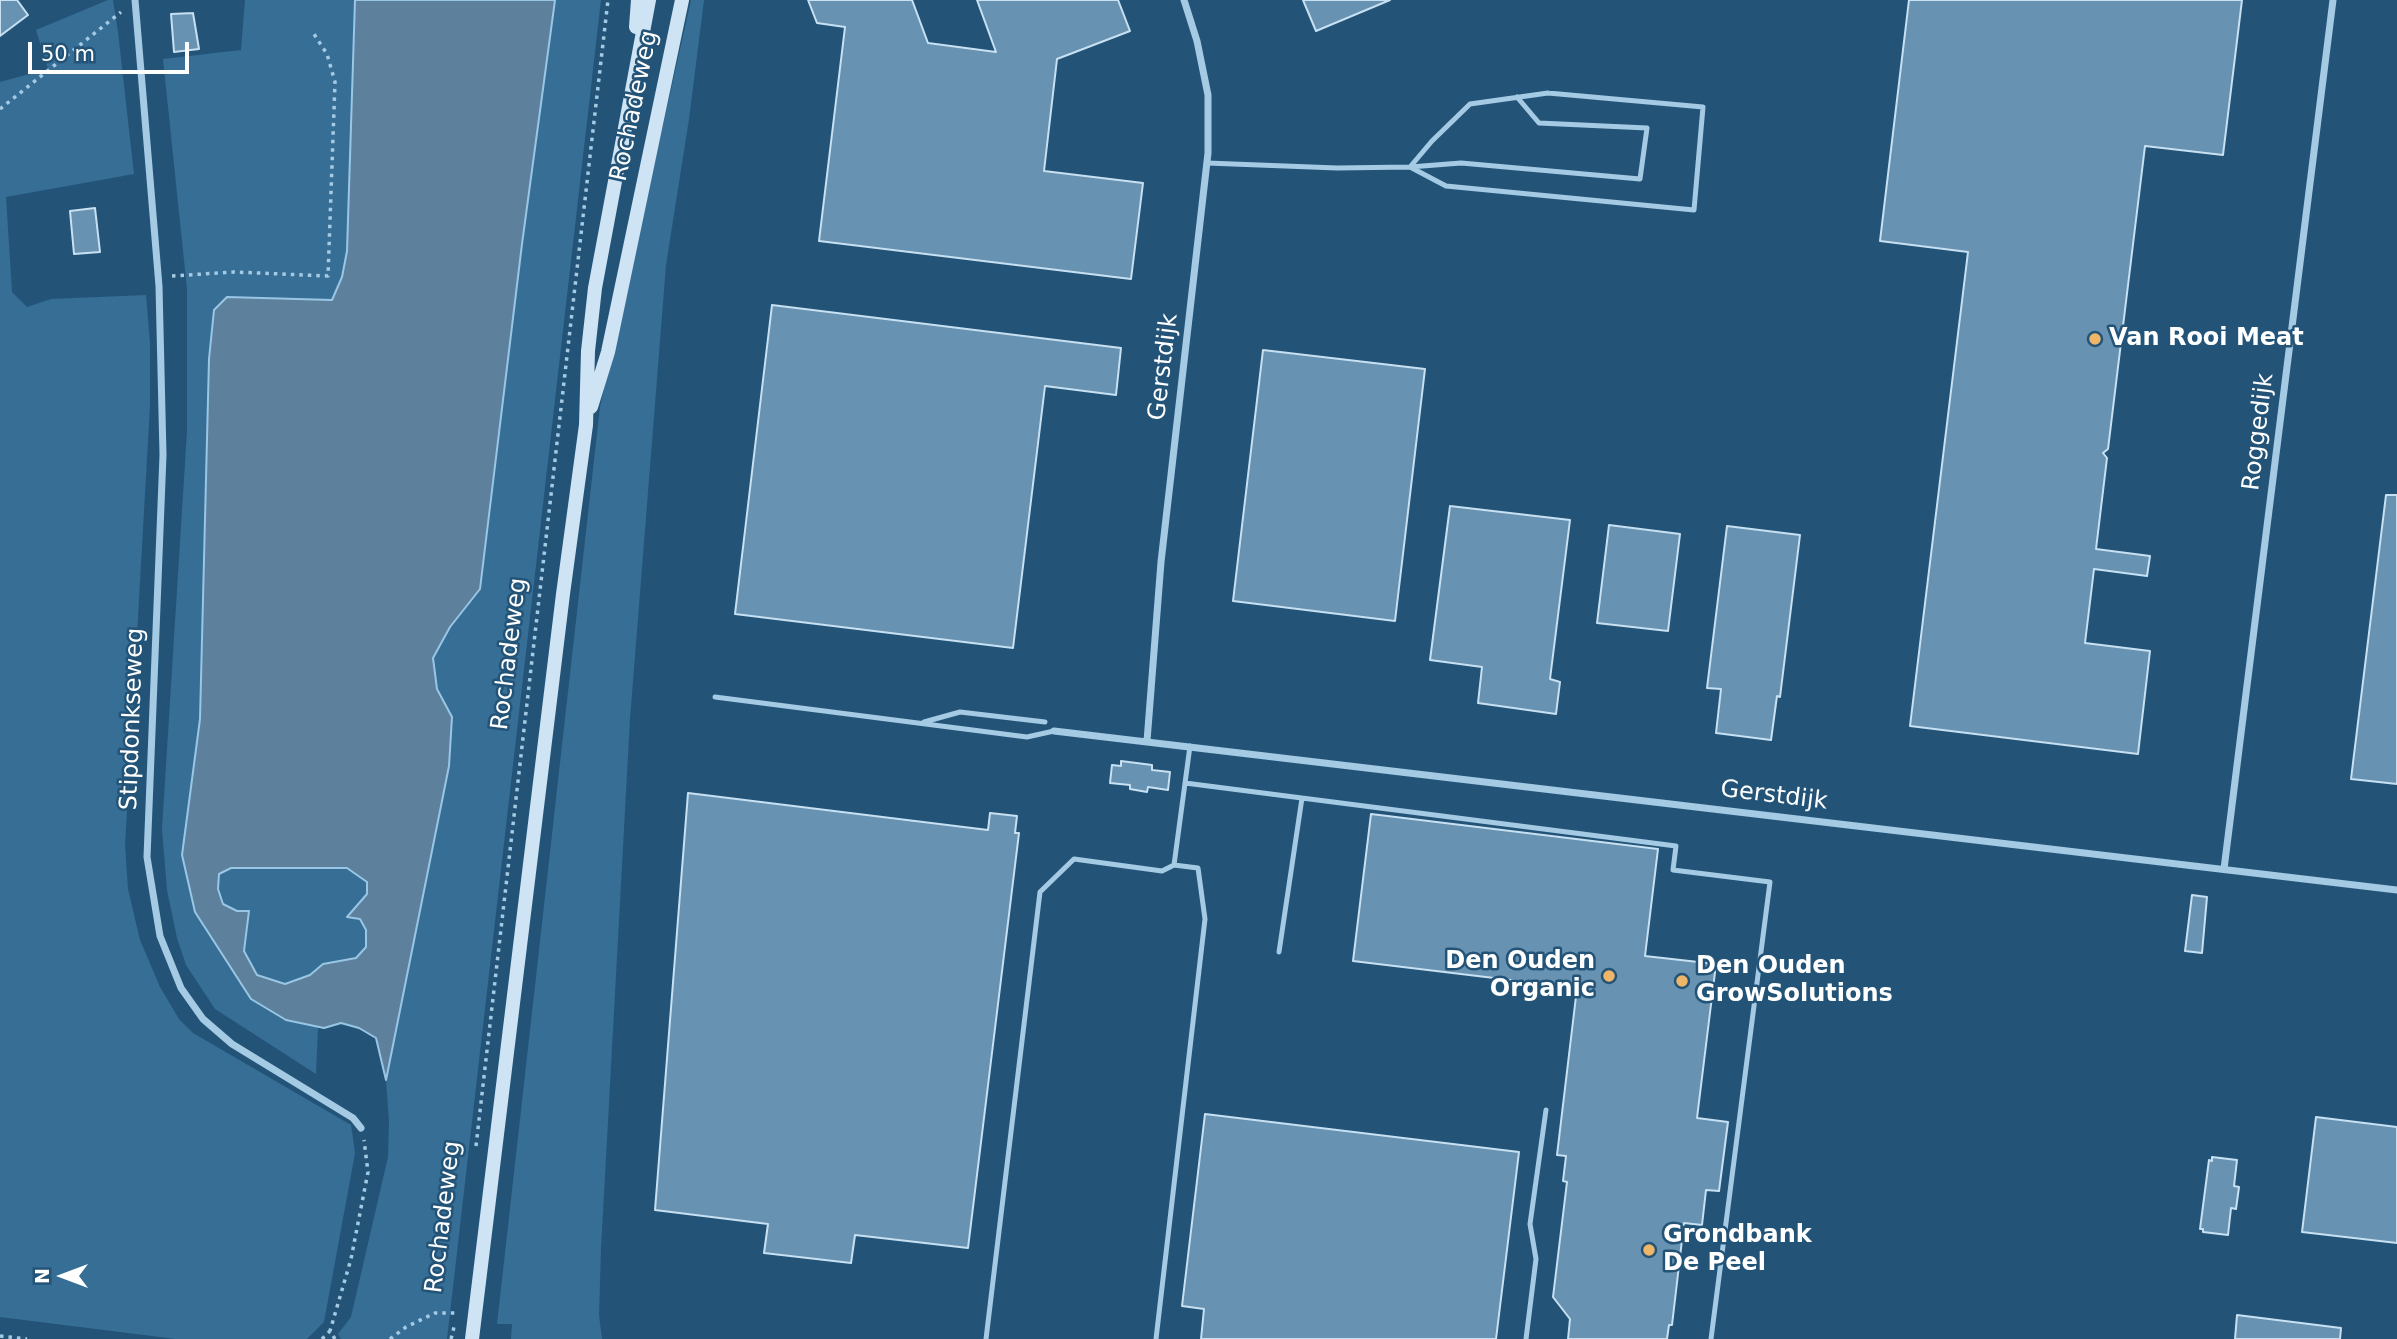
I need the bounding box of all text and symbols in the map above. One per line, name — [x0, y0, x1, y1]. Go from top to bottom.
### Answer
scale bar — [32, 28, 192, 72]
street label: Rochadeweg — [605, 28, 665, 184]
text: 50 m — [41, 42, 95, 66]
street label: Gerstdijk — [1143, 312, 1185, 422]
place label: Van Rooi Meat — [2109, 325, 2304, 353]
marker: Van Rooi Meat — [2087, 331, 2103, 347]
street label: Roggedijk — [2238, 372, 2280, 492]
street label: Rochadeweg — [486, 576, 534, 732]
street label: Stipdonkseweg — [115, 627, 151, 811]
street label: Gerstdijk — [1719, 775, 1829, 817]
place label: Den Ouden Organic — [1445, 948, 1595, 1004]
place label: Den Ouden GrowSolutions — [1696, 953, 1893, 1009]
marker: Den Ouden Organic — [1601, 968, 1617, 984]
marker: Den Ouden GrowSolutions — [1674, 973, 1690, 989]
street label: Rochadeweg — [420, 1139, 468, 1295]
place label: Grondbank De Peel — [1663, 1222, 1812, 1278]
north arrow — [28, 1241, 98, 1311]
marker: Grondbank De Peel — [1641, 1242, 1657, 1258]
text: N — [31, 1268, 53, 1284]

